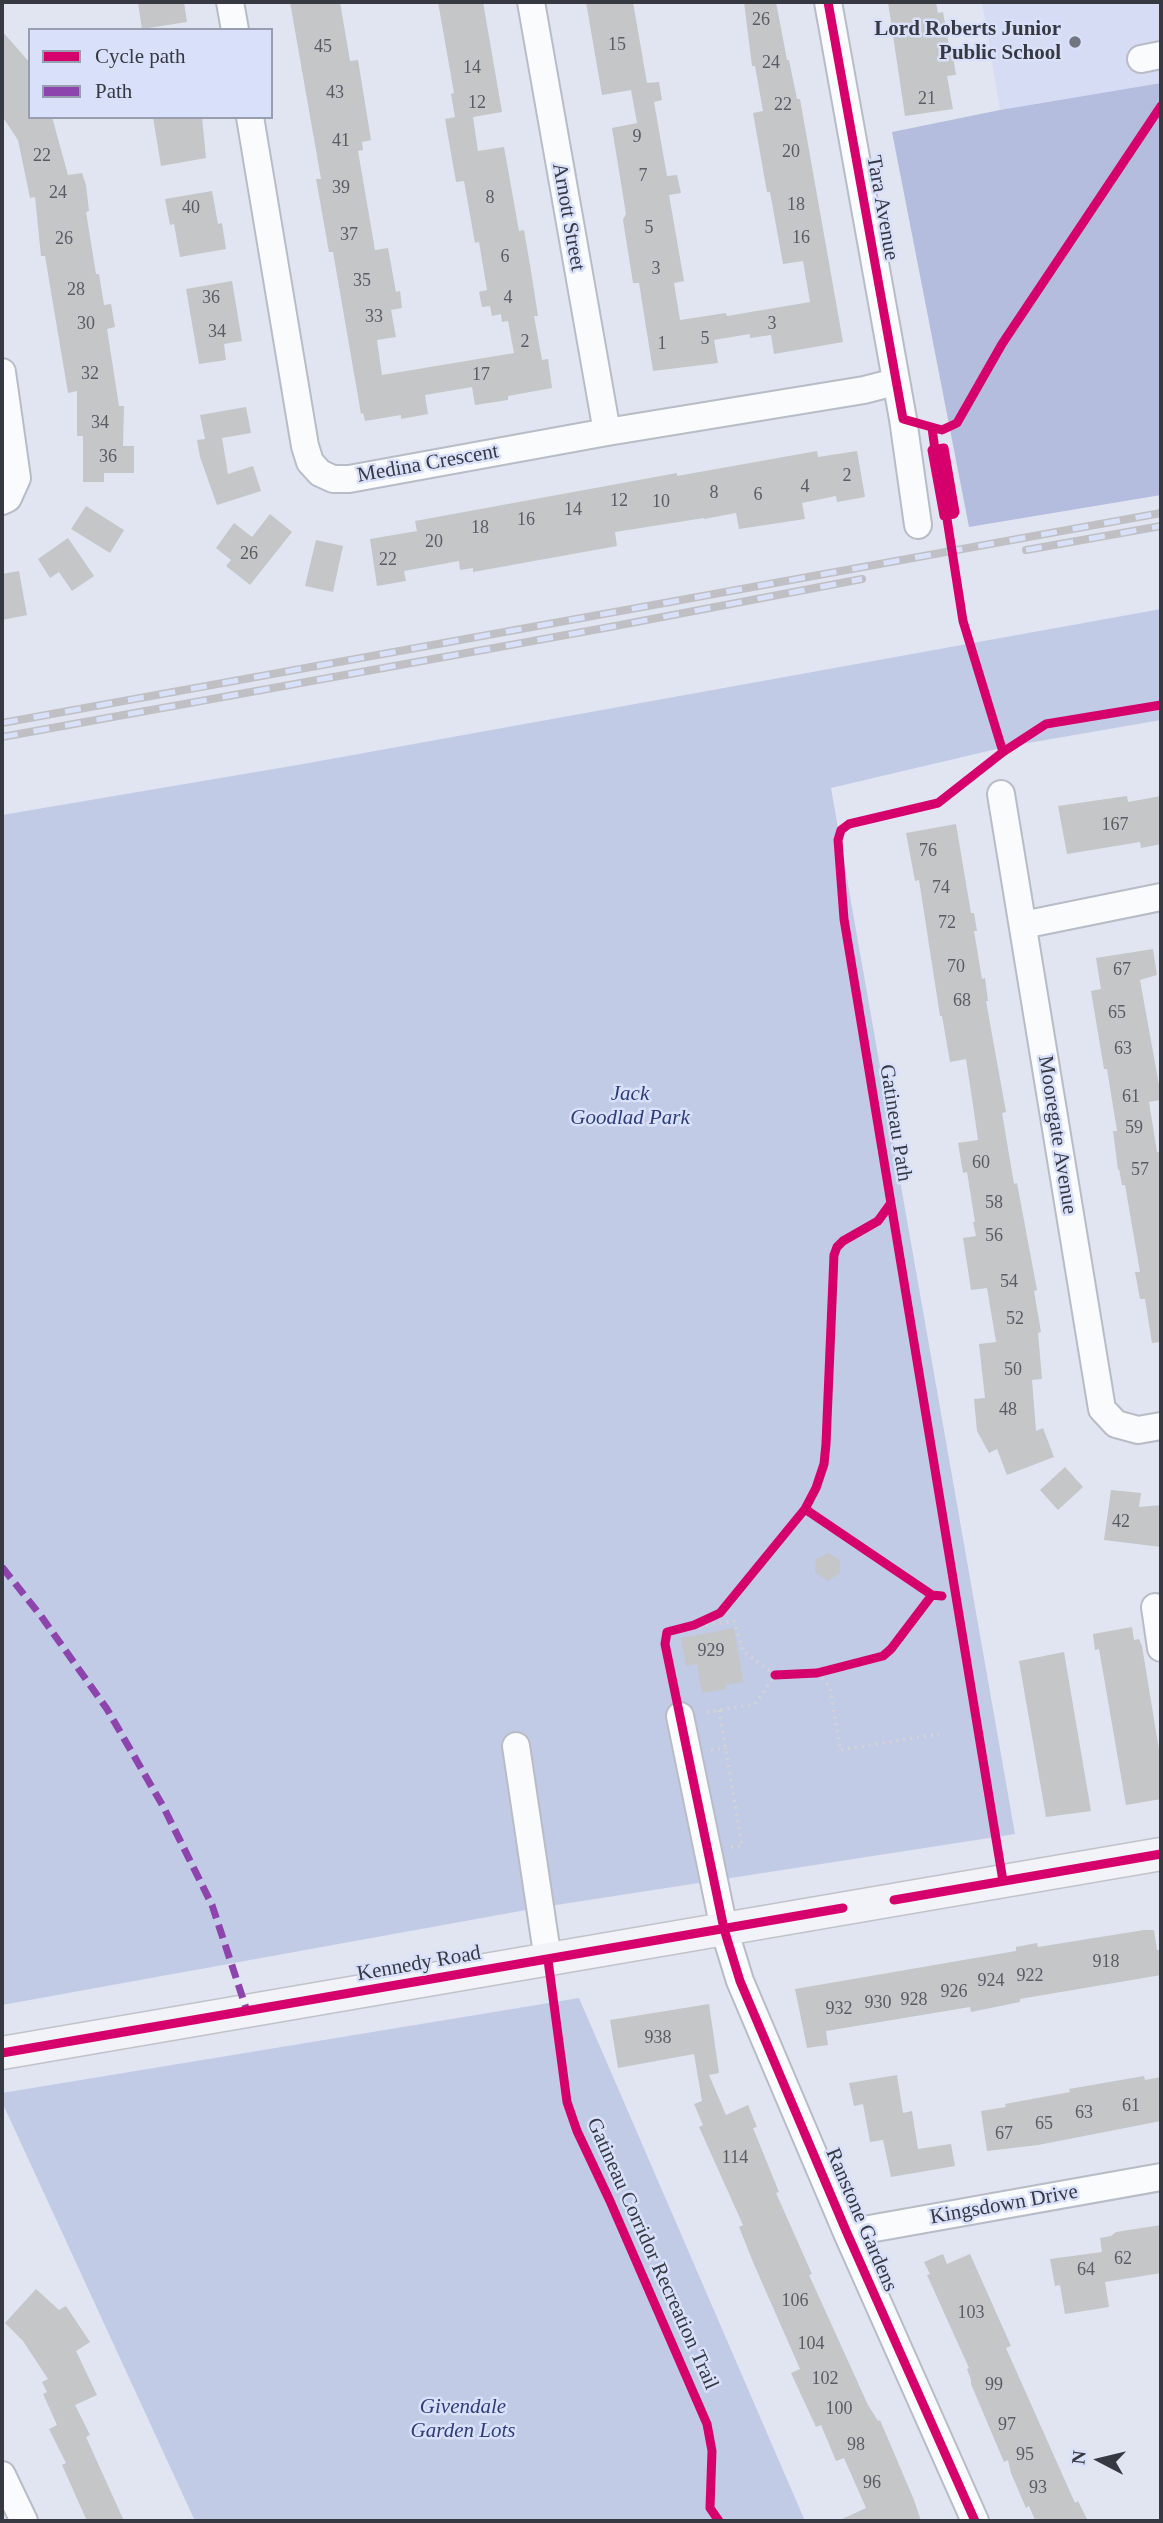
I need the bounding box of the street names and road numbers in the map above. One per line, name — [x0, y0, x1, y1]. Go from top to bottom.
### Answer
street label: Tara Avenue — [860, 154, 904, 262]
street label: Arnott Street — [546, 161, 590, 273]
street label: Medina Crescent — [355, 439, 501, 489]
street label: Mooregate Avenue — [1032, 1054, 1082, 1216]
street label: Gatineau Path — [873, 1063, 917, 1183]
street label: Kennedy Road — [355, 1941, 483, 1987]
street label: Gatineau Corridor Recreation Trail — [581, 2114, 723, 2394]
street label: Ranstone Gardens — [819, 2144, 903, 2296]
street label: Kingsdown Drive — [928, 2180, 1080, 2230]

